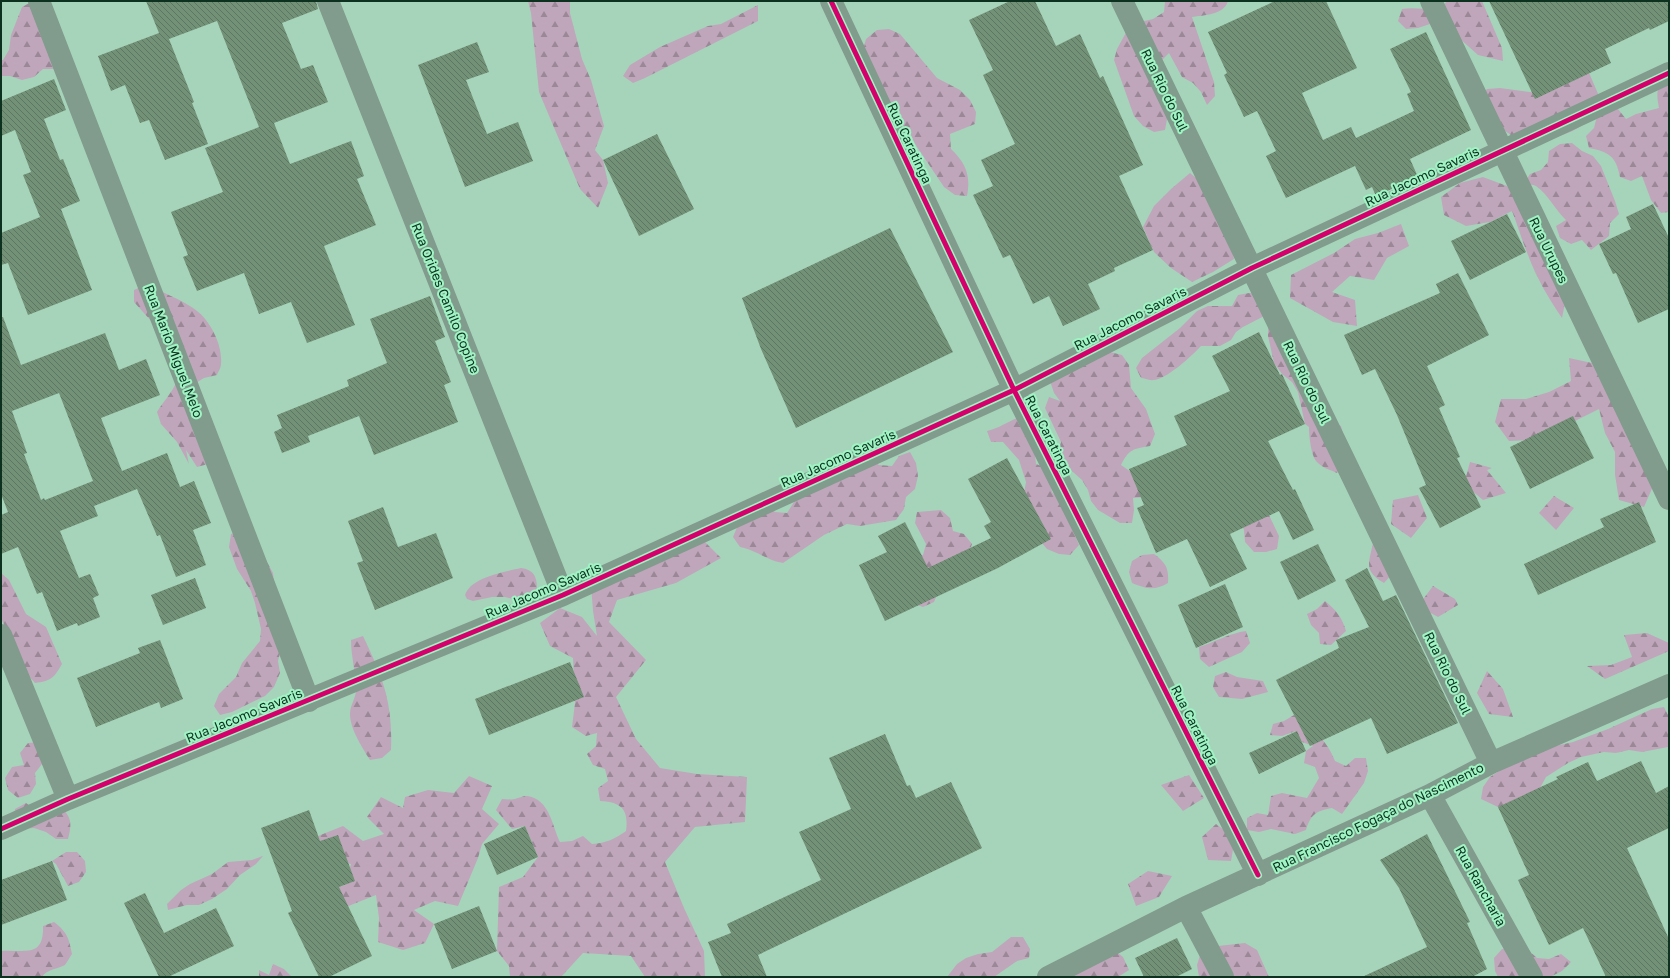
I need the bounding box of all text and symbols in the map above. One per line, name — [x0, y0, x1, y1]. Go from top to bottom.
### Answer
street label: Rua Rio do Sul — [1138, 46, 1192, 134]
street label: Rua Caratinga — [884, 100, 936, 186]
street label: Rua Jacomo Savaris — [1362, 142, 1482, 209]
street label: Rua Urupes — [1526, 214, 1572, 286]
street label: Rua Orides Camilo Copine — [408, 220, 484, 376]
street label: Rua Mario Miguel Melo — [141, 282, 207, 420]
street label: Rua Jacomo Savaris — [1071, 283, 1189, 353]
street label: Rua Rio do Sul — [1280, 338, 1334, 426]
street label: Rua Caratinga — [1022, 392, 1076, 478]
street label: Rua Jacomo Savaris — [778, 425, 898, 491]
street label: Rua Jacomo Savaris — [483, 558, 603, 622]
street label: Rua Rio do Sul — [1421, 629, 1475, 717]
street label: Rua Caratinga — [1168, 682, 1222, 768]
street label: Rua Jacomo Savaris — [183, 684, 305, 746]
street label: Rua Francisco Fogaça do Nascimento — [1270, 759, 1486, 875]
street label: Rua Rancharia — [1452, 843, 1510, 929]

